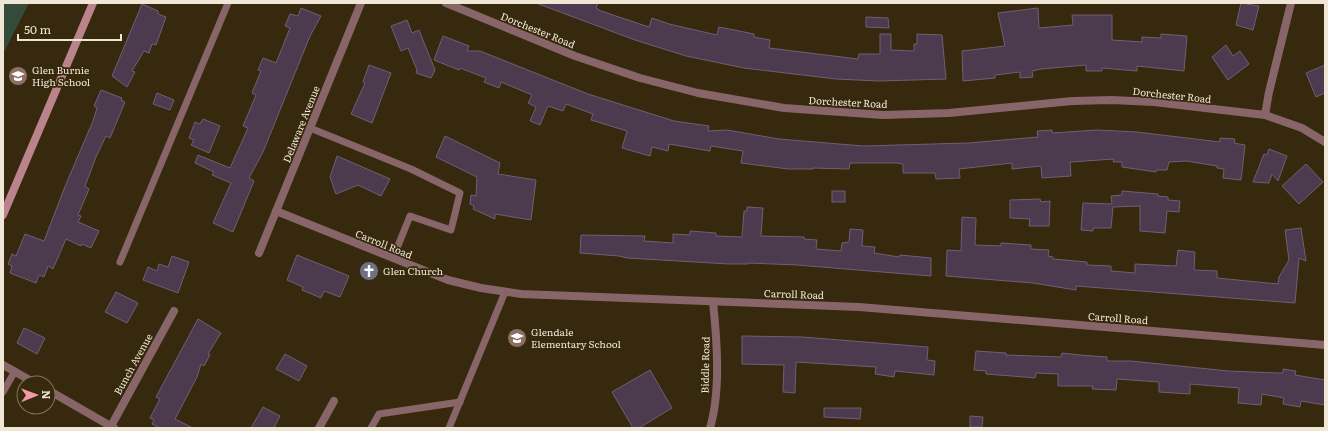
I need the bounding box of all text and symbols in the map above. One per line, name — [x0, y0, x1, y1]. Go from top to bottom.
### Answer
street label: Dorchester Road — [499, 8, 578, 51]
scale bar — [18, 16, 121, 42]
text: 50 m — [24, 20, 51, 38]
place label: Glen Burnie High School — [32, 62, 91, 89]
school or university icon: Glen Burnie High School — [7, 65, 29, 87]
street label: Delaware Avenue — [278, 83, 323, 165]
street label: Dorchester Road — [1132, 83, 1212, 106]
street label: Dorchester Road — [808, 92, 888, 111]
street label: Carroll Road — [353, 225, 415, 262]
church icon: Glen Church — [358, 260, 380, 282]
place label: Glen Church — [383, 263, 444, 278]
street label: Carroll Road — [764, 285, 824, 302]
street label: Carroll Road — [1087, 308, 1149, 327]
place label: Glendale Elementary School — [531, 324, 621, 351]
school or university icon: Glendale Elementary School — [506, 327, 528, 349]
street label: Bunch Avenue — [109, 330, 156, 397]
street label: Biddle Road — [697, 336, 712, 394]
north arrow — [16, 375, 56, 415]
text: N — [39, 390, 55, 400]

